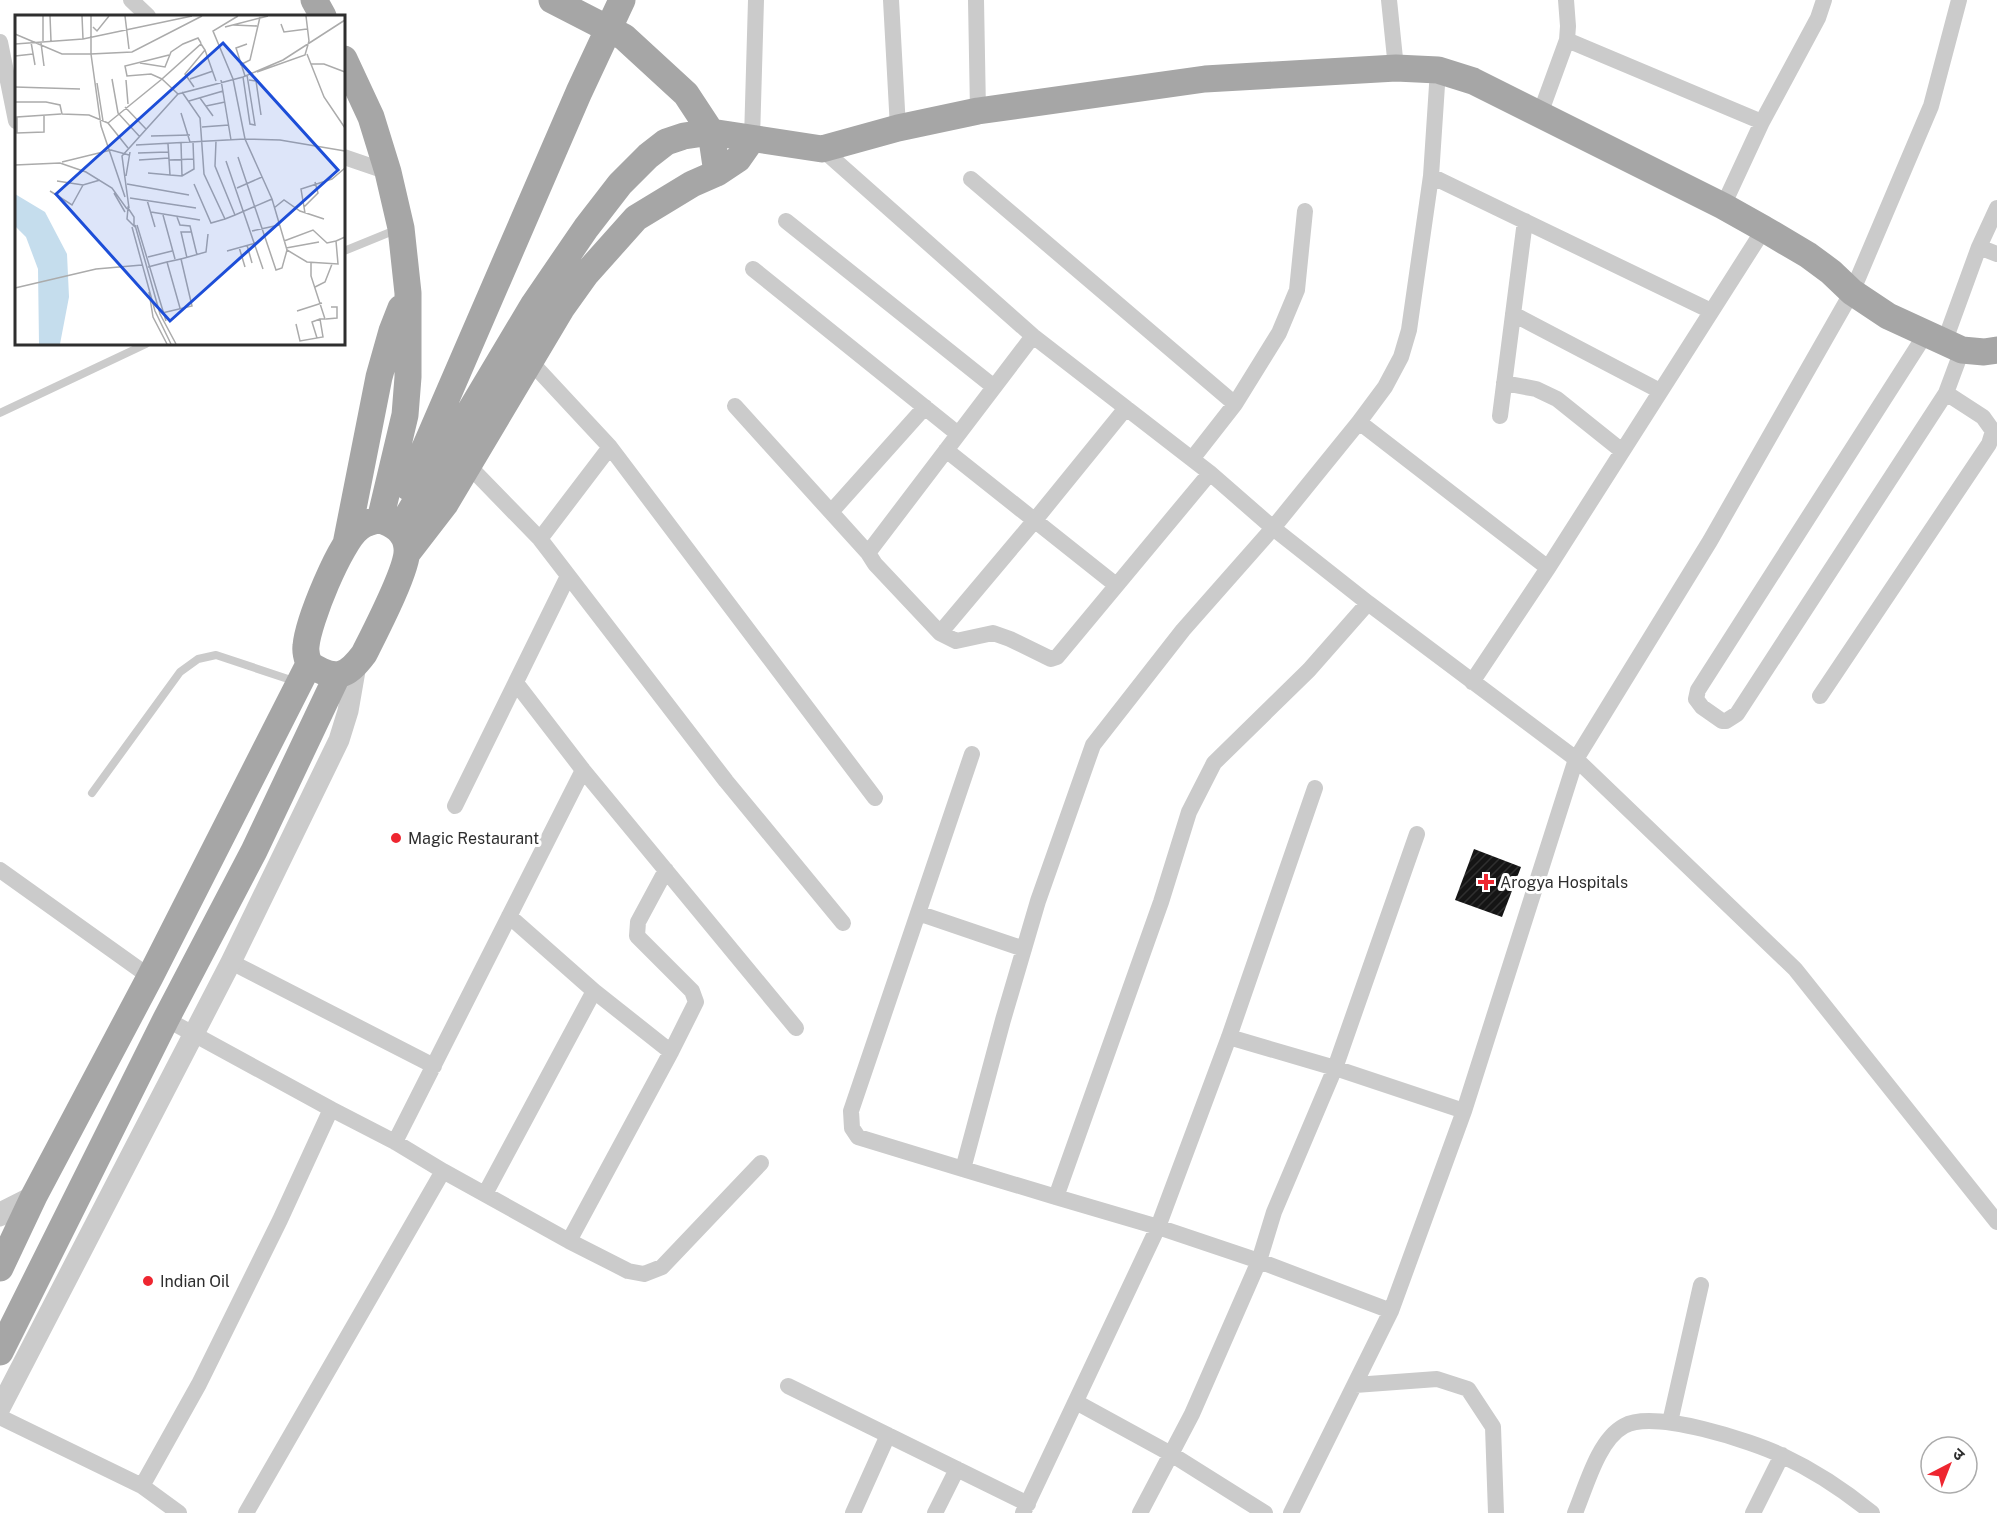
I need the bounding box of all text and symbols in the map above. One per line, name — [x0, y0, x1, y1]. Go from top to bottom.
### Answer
inset map — [15, 15, 345, 345]
place label: Magic Restaurant — [408, 829, 539, 848]
marker: Magic Restaurant — [389, 831, 403, 845]
marker: Arogya Hospitals — [1477, 873, 1495, 891]
place label: Arogya Hospitals — [1500, 873, 1628, 892]
place label: Indian Oil — [160, 1272, 230, 1291]
marker: Indian Oil — [141, 1274, 155, 1288]
north arrow — [1919, 1435, 1979, 1495]
text: उ — [1949, 1444, 1969, 1465]

